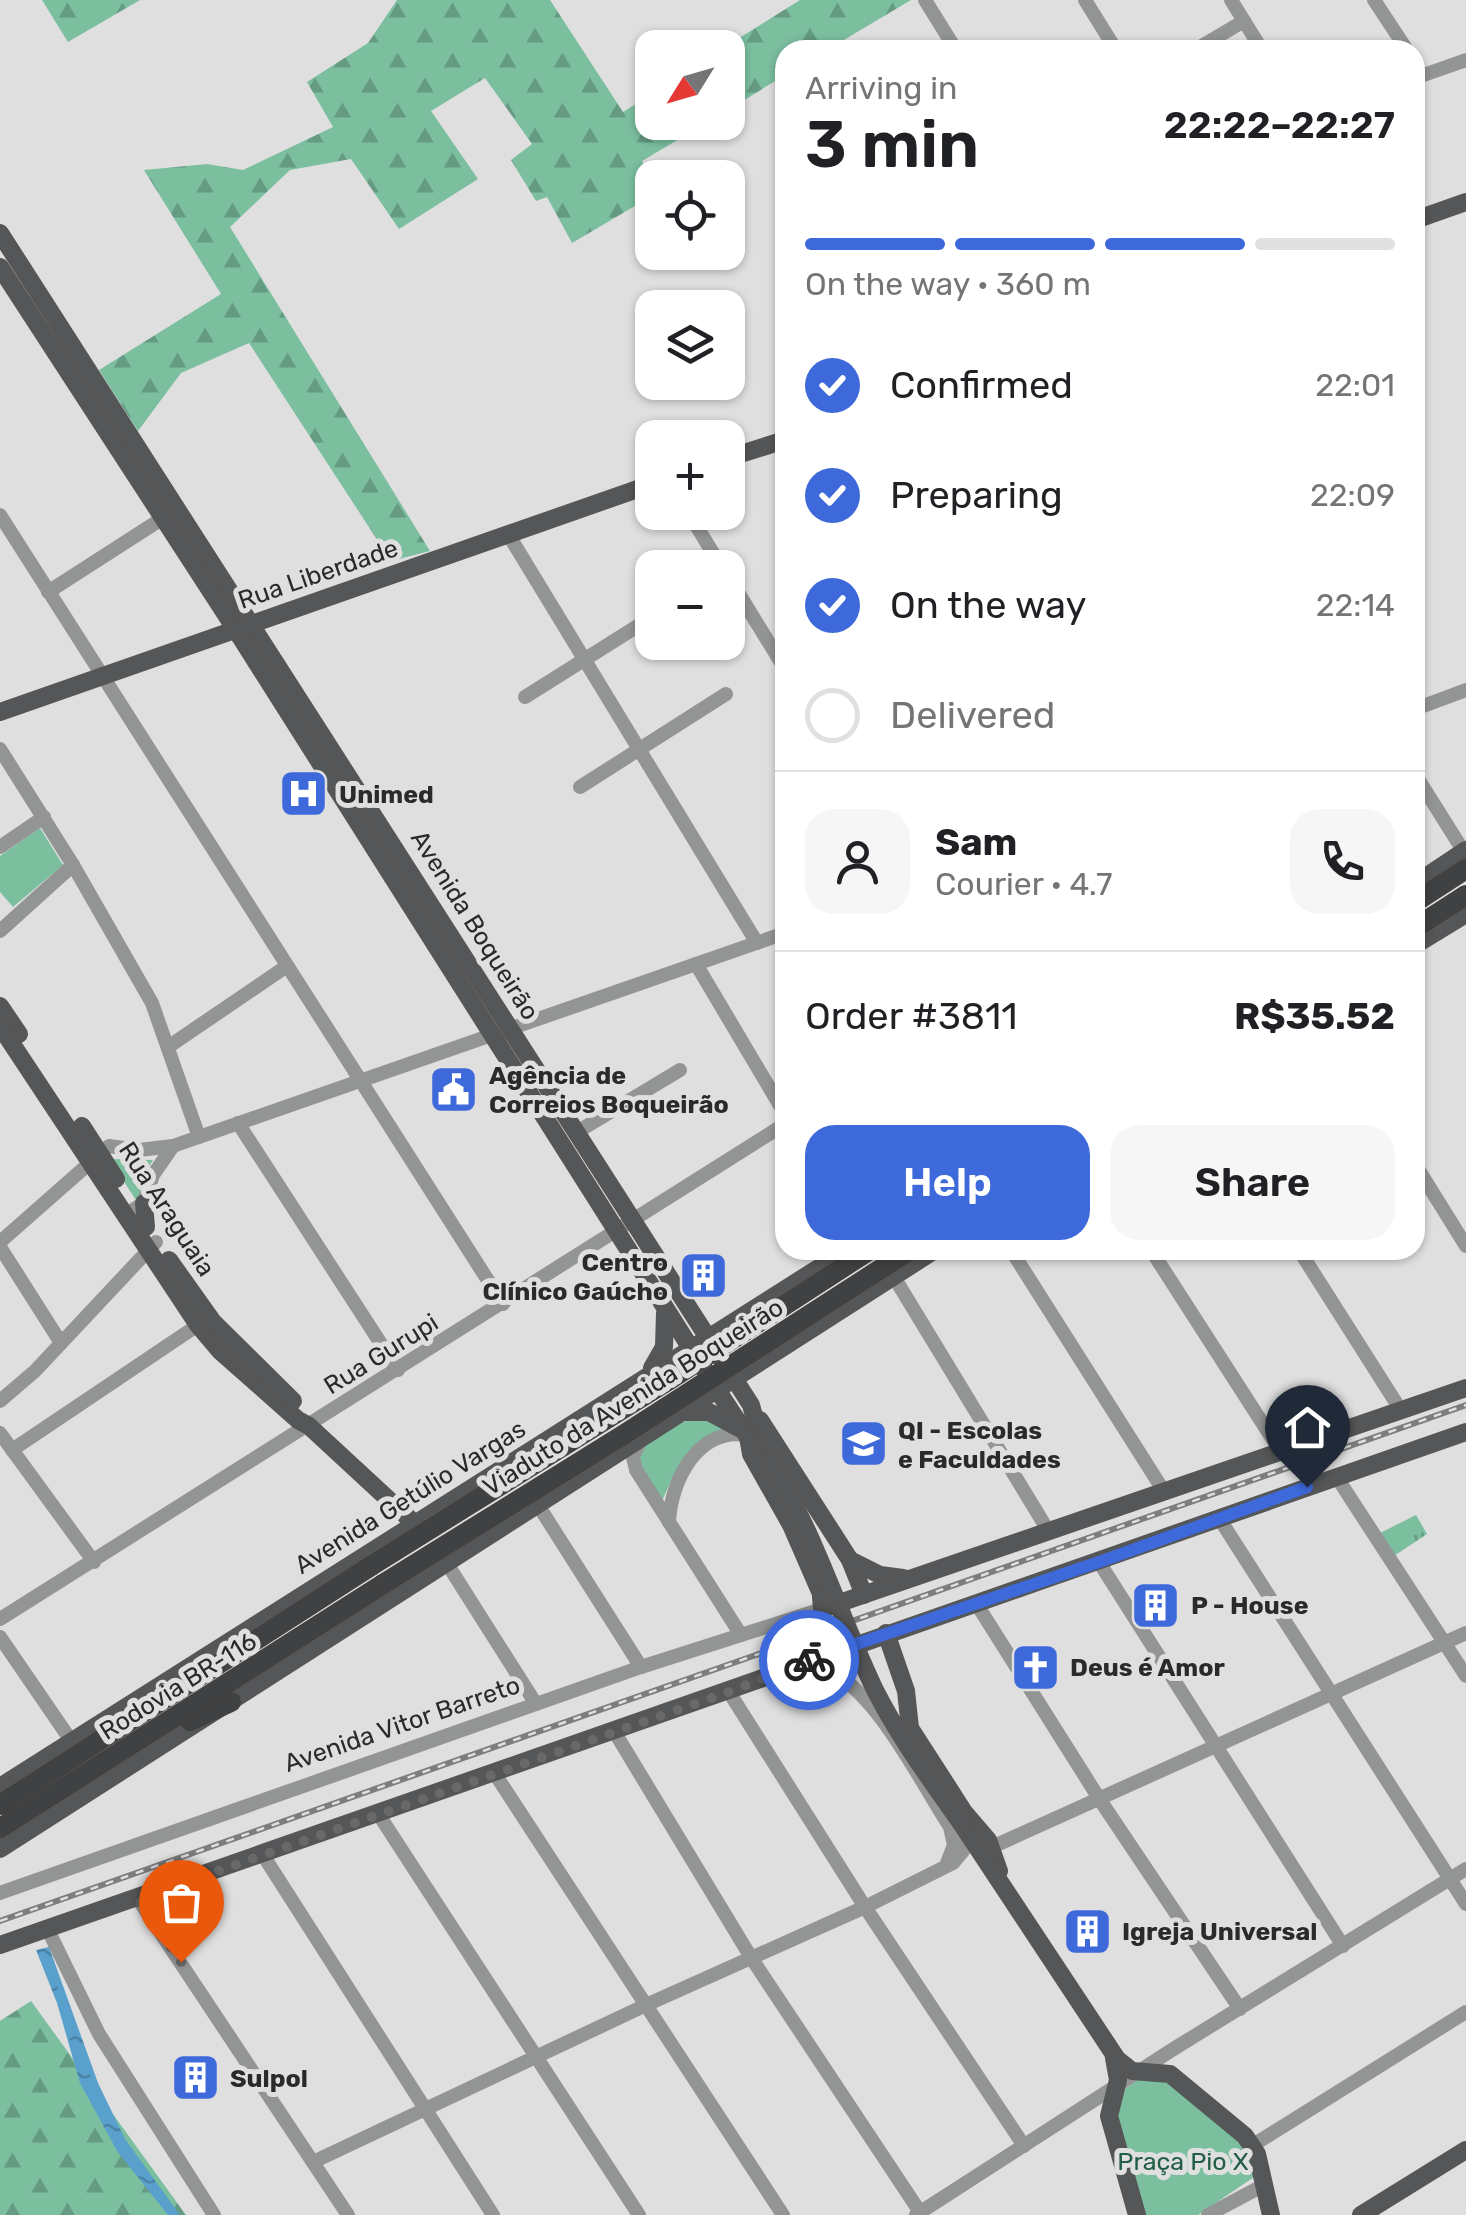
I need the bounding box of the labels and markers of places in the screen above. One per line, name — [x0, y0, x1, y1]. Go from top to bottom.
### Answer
hospital icon: Unimed — [278, 768, 330, 820]
place label: Unimed — [339, 780, 434, 809]
place label: Agência de Correios Boqueirão — [489, 1061, 729, 1119]
public building icon: Agência de Correios Boqueirão — [428, 1063, 480, 1115]
place label: Centro Clínico Gaúcho — [483, 1248, 668, 1306]
building icon: Centro Clínico Gaúcho — [677, 1250, 729, 1302]
pin — [1265, 1385, 1350, 1488]
place label: QI - Escolas e Faculdades — [898, 1416, 1061, 1474]
school or university icon: QI - Escolas e Faculdades — [837, 1418, 889, 1470]
building icon: P - House — [1130, 1579, 1182, 1631]
place label: P - House — [1191, 1591, 1309, 1620]
church icon: Deus é Amor — [1009, 1641, 1061, 1693]
place label: Deus é Amor — [1070, 1653, 1226, 1682]
pin — [139, 1860, 224, 1963]
building icon: Igreja Universal — [1061, 1905, 1113, 1957]
place label: Igreja Universal — [1122, 1917, 1317, 1946]
building icon: Sulpol — [169, 2052, 221, 2104]
place label: Sulpol — [230, 2064, 308, 2093]

